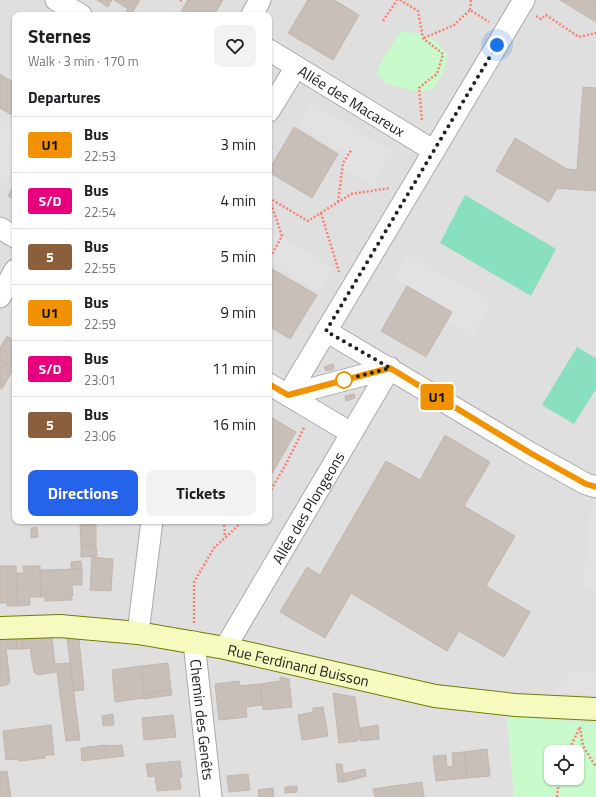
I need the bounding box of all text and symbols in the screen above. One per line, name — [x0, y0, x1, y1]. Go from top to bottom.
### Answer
text: Sternes — [28, 21, 91, 50]
button: heart — [214, 25, 256, 67]
your location — [487, 35, 507, 55]
text: Walk · 3 min · 170 m — [28, 51, 139, 71]
street label: Allée des Macareux — [294, 59, 410, 142]
text: Departures — [28, 86, 101, 109]
text: Bus — [84, 123, 109, 146]
text: 3 min — [220, 133, 256, 156]
text: U1 — [42, 134, 59, 155]
text: 22:53 — [84, 146, 116, 166]
text: Bus — [84, 179, 109, 202]
text: 4 min — [220, 189, 256, 212]
text: S/D — [38, 190, 62, 211]
text: 22:54 — [84, 202, 116, 222]
text: Bus — [84, 235, 109, 258]
text: 5 min — [220, 245, 256, 268]
text: 5 — [46, 246, 54, 267]
text: 22:55 — [84, 258, 116, 278]
text: Bus — [84, 291, 109, 314]
text: 9 min — [220, 301, 256, 324]
text: U1 — [42, 302, 59, 323]
text: 22:59 — [84, 314, 116, 334]
text: Bus — [84, 347, 109, 370]
text: 11 min — [212, 357, 256, 380]
text: S/D — [38, 358, 62, 379]
text: 23:01 — [84, 370, 116, 390]
unlabelled marker — [335, 371, 353, 389]
line badge: U1 — [419, 384, 455, 410]
text: U1 — [429, 386, 446, 407]
text: Bus — [84, 403, 109, 426]
text: 16 min — [212, 413, 256, 436]
text: 5 — [46, 414, 54, 435]
text: 23:06 — [84, 426, 116, 446]
street label: Allée des Plongeons — [266, 447, 350, 568]
button: Directions — [28, 470, 138, 516]
button: Tickets — [146, 470, 256, 516]
street label: Rue Ferdinand Buisson — [225, 637, 372, 692]
street label: Chemin des Genêts — [184, 658, 221, 781]
map controls — [544, 745, 584, 785]
button: locate — [544, 745, 584, 785]

